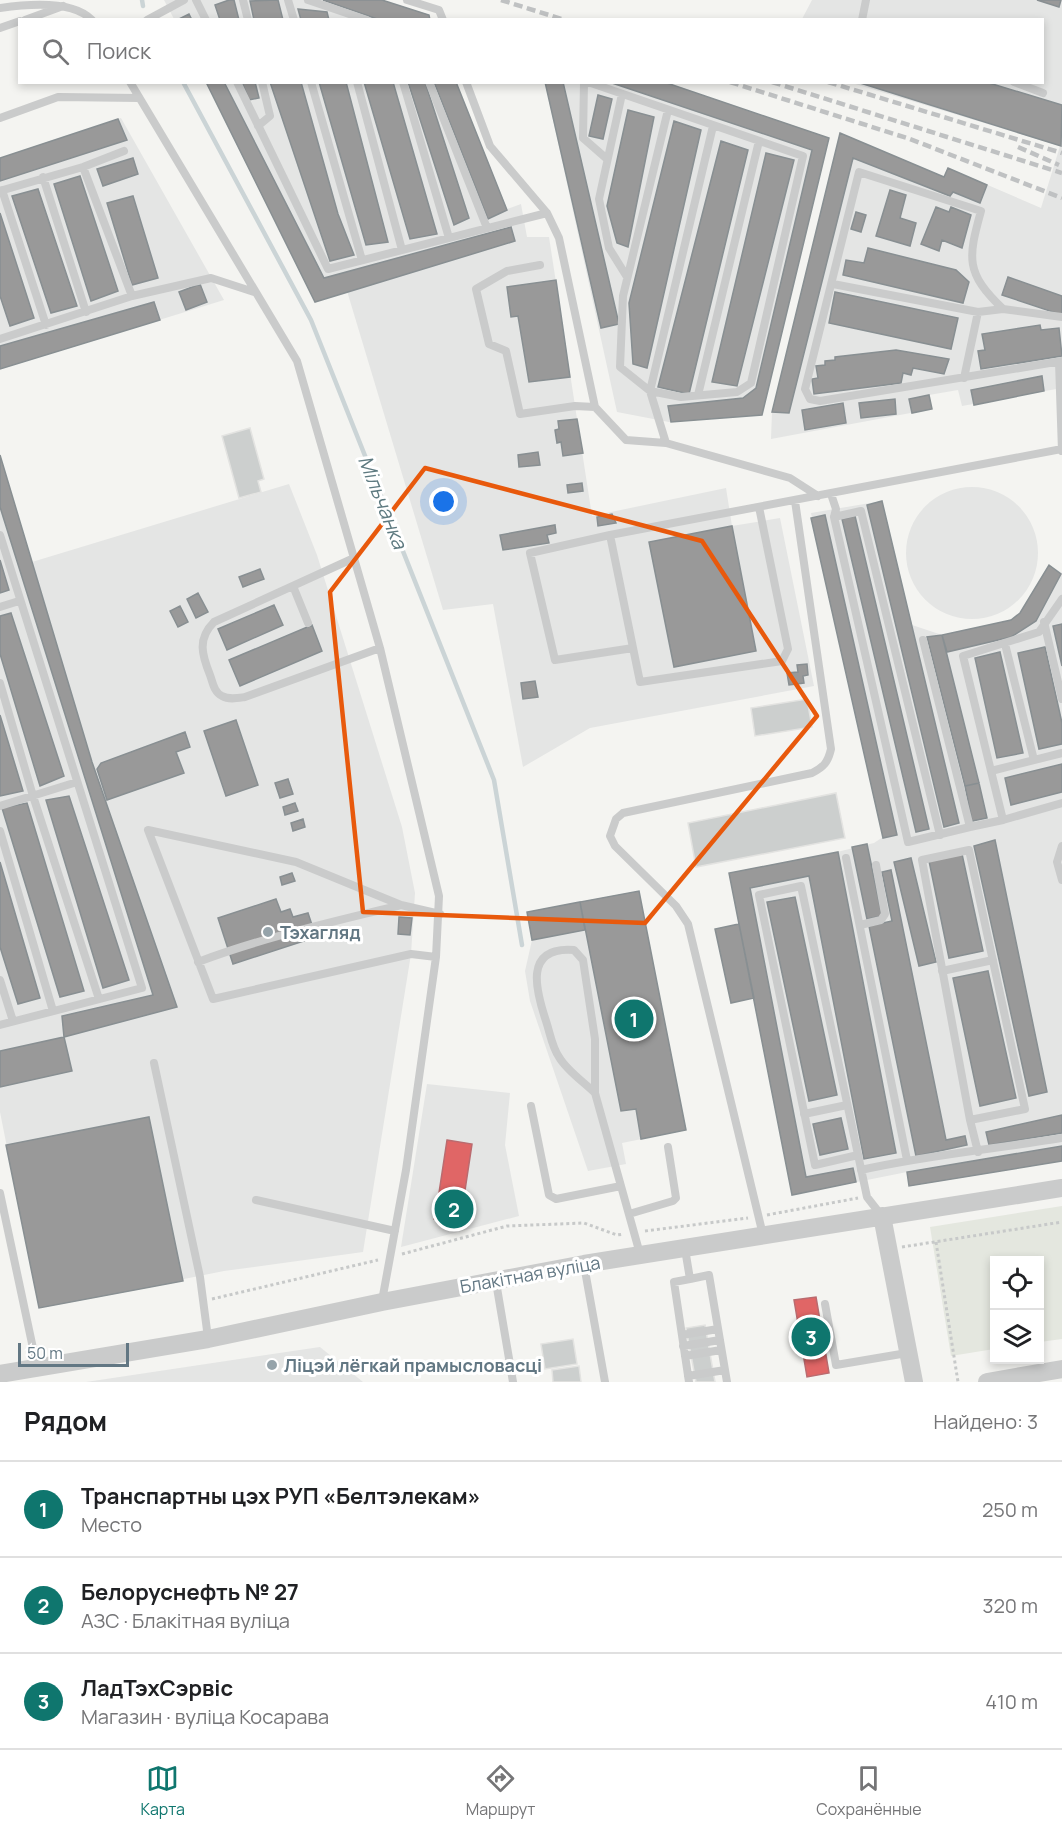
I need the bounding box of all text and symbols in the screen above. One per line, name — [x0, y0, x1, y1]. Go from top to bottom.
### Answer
search box — [18, 18, 1044, 84]
icon: search — [39, 35, 72, 68]
text: Поиск — [87, 36, 151, 66]
water label: Мільчанка — [352, 451, 414, 553]
your location — [429, 487, 458, 516]
place label: Тэхагляд — [280, 920, 361, 944]
marker: Тэхагляд — [261, 925, 275, 939]
pin: 1 — [614, 996, 654, 1042]
pin: 2 — [434, 1186, 474, 1232]
street label: Блакітная вуліца — [458, 1250, 602, 1298]
map controls — [990, 1256, 1044, 1364]
button: locate — [990, 1256, 1044, 1310]
button: layers — [990, 1310, 1044, 1364]
pin: 3 — [792, 1314, 830, 1360]
scale bar — [18, 1340, 129, 1368]
text: 50 m — [27, 1342, 63, 1364]
place label: Ліцэй лёгкай прамысловасці — [284, 1353, 542, 1377]
marker: Ліцэй лёгкай прамысловасці — [265, 1358, 279, 1372]
text: Рядом — [24, 1403, 107, 1439]
text: Найдено: 3 — [933, 1408, 1038, 1435]
text: Транспартны цэх РУП «Белтэлекам» — [81, 1481, 481, 1511]
text: 1 — [39, 1496, 48, 1523]
text: 250 m — [982, 1496, 1038, 1523]
text: Место — [81, 1511, 142, 1538]
text: Белоруснефть № 27 — [81, 1577, 299, 1607]
text: 2 — [38, 1592, 49, 1619]
text: 320 m — [982, 1592, 1038, 1619]
text: АЗС · Блакітная вуліца — [81, 1607, 290, 1634]
text: ЛадТэхСэрвіс — [81, 1673, 233, 1703]
text: 3 — [38, 1688, 49, 1715]
text: 410 m — [985, 1688, 1038, 1715]
text: Магазин · вуліца Косарава — [81, 1703, 329, 1730]
tab: Карта — [140, 1762, 185, 1820]
tab: Маршрут — [466, 1762, 535, 1820]
tab: Сохранённые — [816, 1762, 922, 1820]

